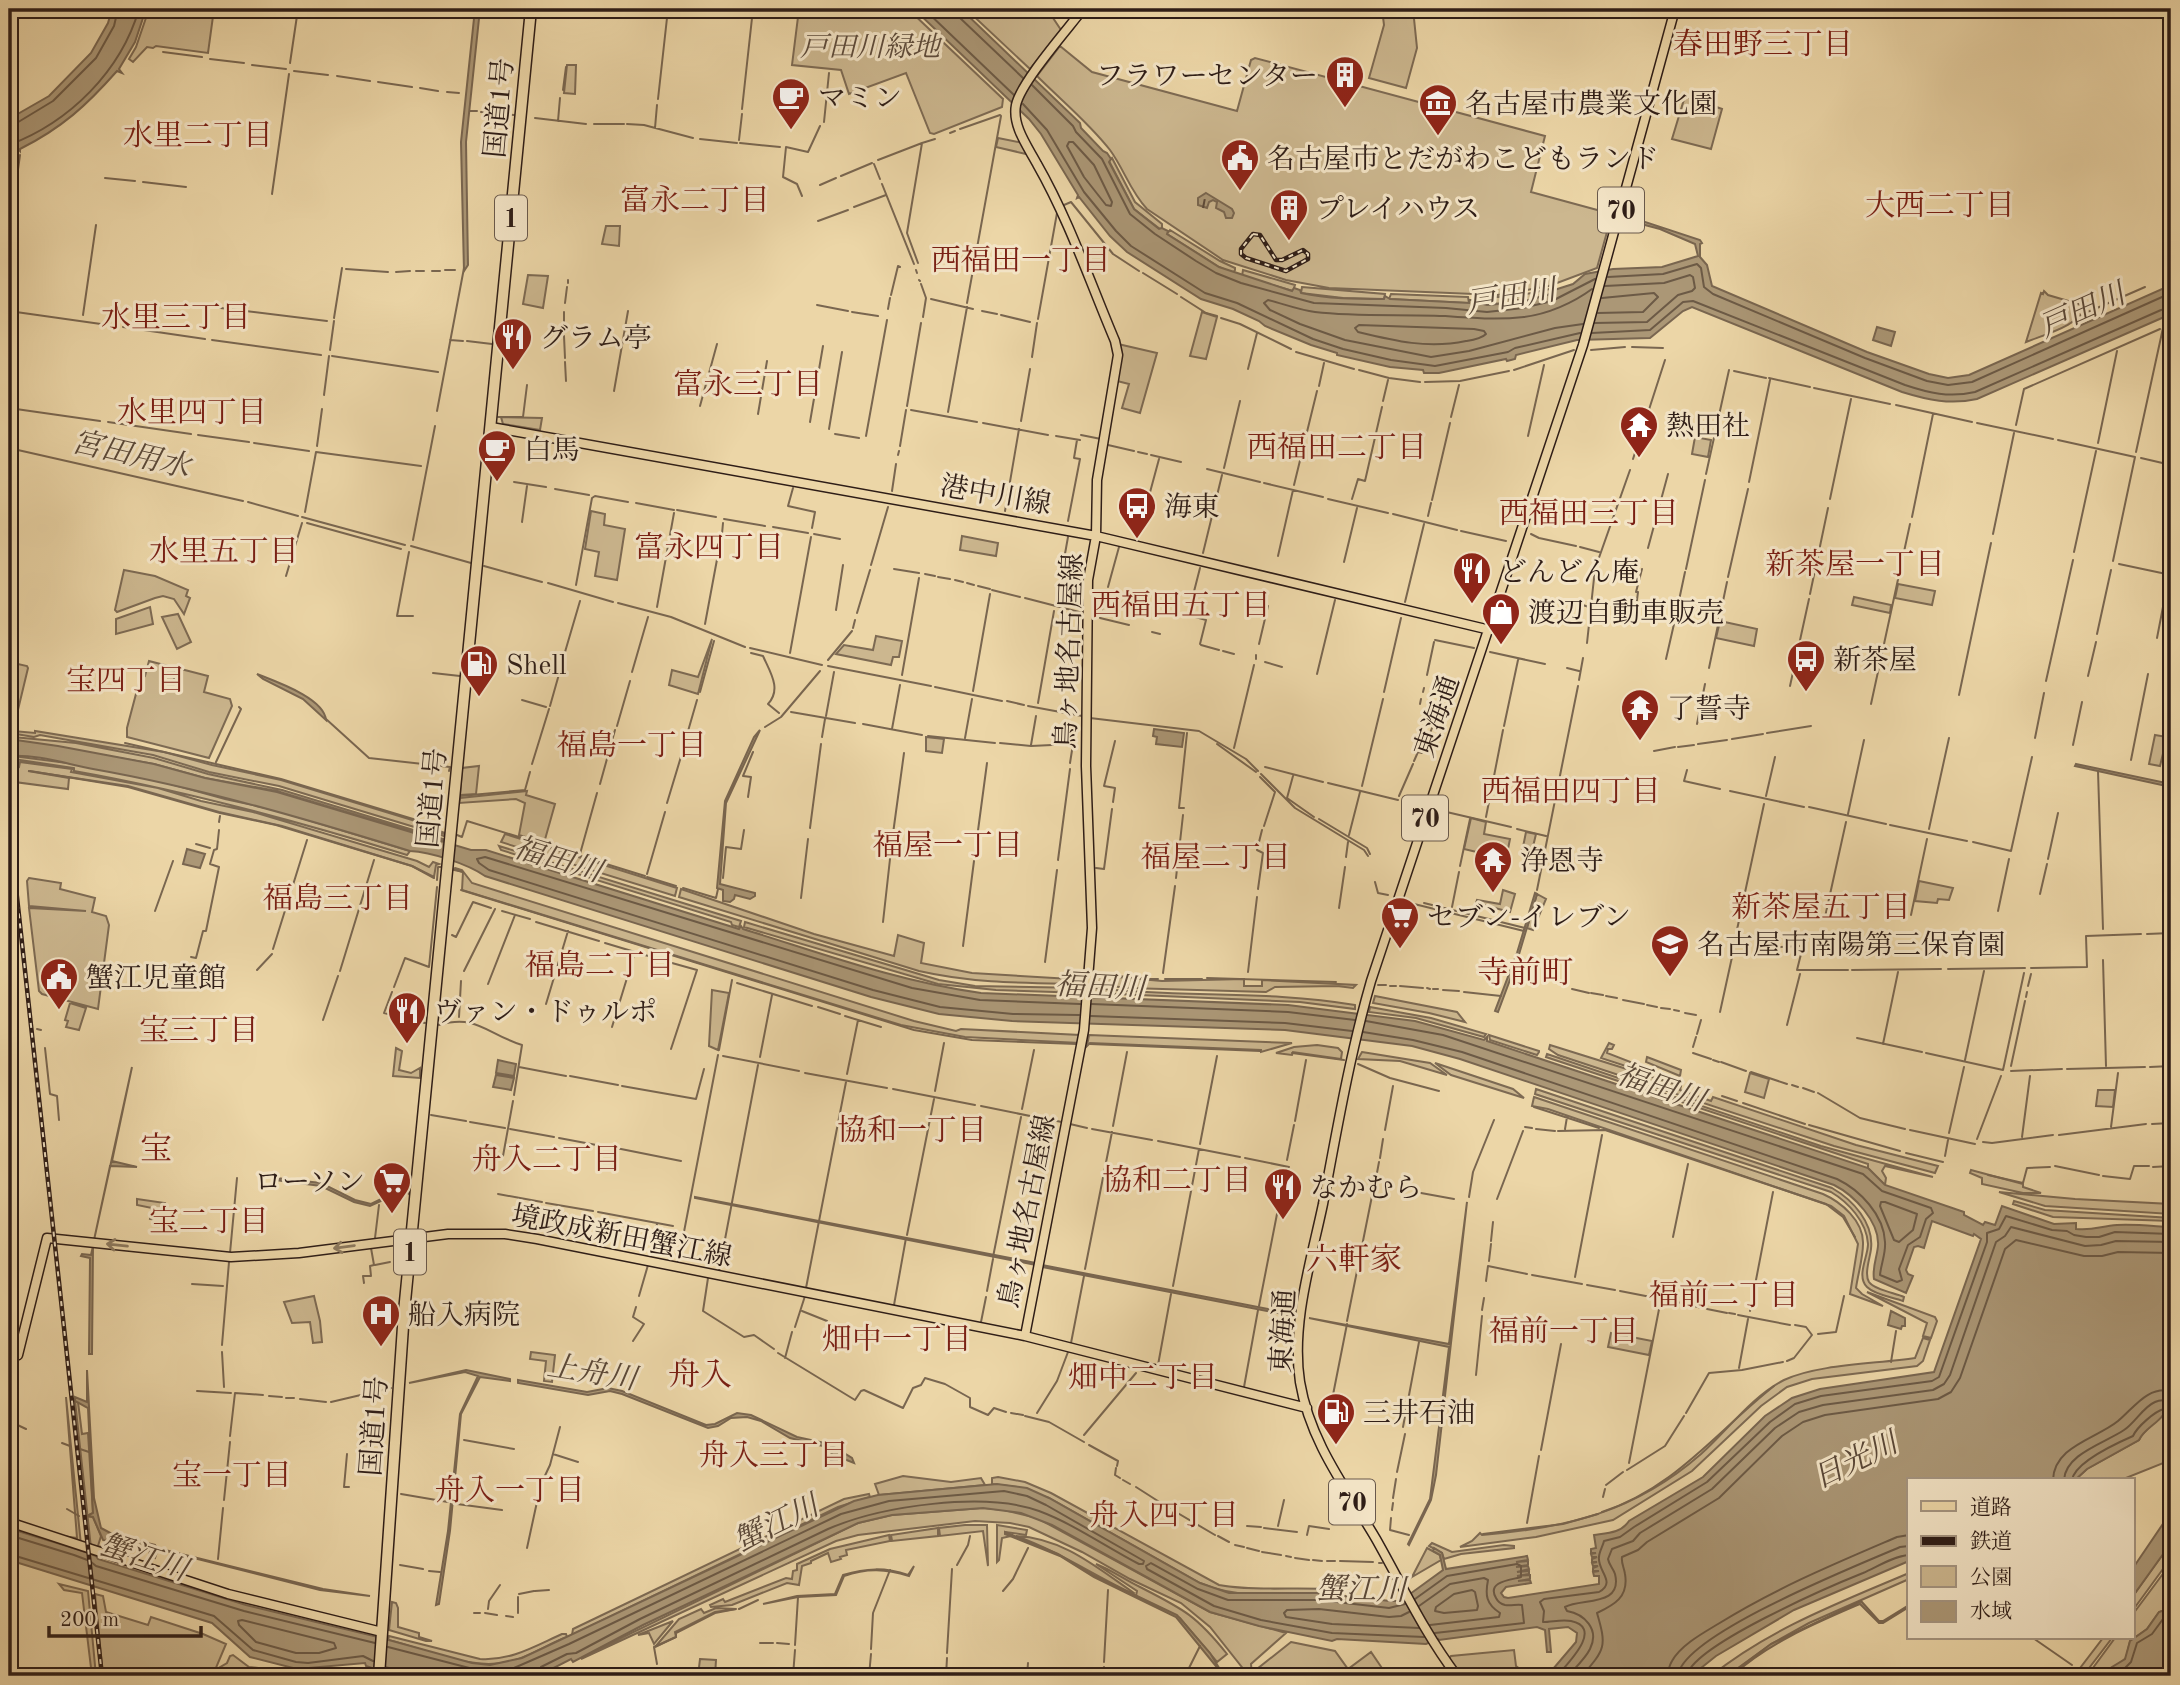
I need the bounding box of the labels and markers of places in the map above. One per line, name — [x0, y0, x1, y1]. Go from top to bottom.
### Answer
building icon: フラワーセンター — [1324, 54, 1366, 109]
place label: フラワーセンター — [1096, 63, 1318, 92]
cafe icon: マミン — [770, 76, 812, 131]
museum icon: 名古屋市農業文化園 — [1417, 82, 1459, 137]
place label: マミン — [818, 86, 902, 114]
place label: 名古屋市農業文化園 — [1465, 89, 1717, 120]
public building icon: 名古屋市とだがわこどもランド — [1219, 137, 1261, 192]
place label: 名古屋市とだがわこどもランド — [1267, 144, 1659, 175]
building icon: プレイハウス — [1268, 187, 1310, 242]
place label: プレイハウス — [1316, 195, 1480, 225]
restaurant icon: グラム亭 — [492, 316, 534, 371]
place label: グラム亭 — [540, 323, 652, 354]
temple icon: 熱田社 — [1618, 404, 1660, 459]
place label: 熱田社 — [1666, 411, 1750, 442]
cafe icon: 白馬 — [476, 428, 518, 483]
place label: 白馬 — [524, 435, 580, 466]
bus stop icon: 海東 — [1116, 485, 1158, 540]
place label: 海東 — [1164, 492, 1220, 523]
restaurant icon: どんどん庵 — [1451, 550, 1493, 605]
place label: どんどん庵 — [1499, 557, 1639, 588]
shop icon: 渡辺自動車販売 — [1480, 591, 1522, 646]
place label: 渡辺自動車販売 — [1528, 598, 1724, 629]
bus stop icon: 新茶屋 — [1785, 638, 1827, 693]
fuel station icon: Shell — [458, 643, 500, 698]
place label: 新茶屋 — [1833, 645, 1917, 676]
place label: Shell — [506, 653, 567, 681]
temple icon: 了誓寺 — [1619, 687, 1661, 742]
place label: 了誓寺 — [1667, 694, 1751, 725]
temple icon: 浄恩寺 — [1472, 839, 1514, 894]
place label: 浄恩寺 — [1520, 846, 1604, 877]
supermarket icon: セブン-イレブン — [1379, 895, 1421, 950]
place label: セブン-イレブン — [1427, 903, 1631, 933]
school or university icon: 名古屋市南陽第三保育園 — [1649, 923, 1691, 978]
place label: 名古屋市南陽第三保育園 — [1697, 930, 2005, 961]
public building icon: 蟹江児童館 — [38, 956, 80, 1011]
place label: 蟹江児童館 — [86, 963, 226, 994]
restaurant icon: ヴァン・ドゥルポ — [386, 990, 428, 1045]
place label: ヴァン・ドゥルポ — [434, 998, 657, 1028]
supermarket icon: ローソン — [371, 1160, 413, 1215]
restaurant icon: なかむら — [1262, 1166, 1304, 1221]
place label: ローソン — [254, 1170, 365, 1198]
place label: なかむら — [1310, 1175, 1422, 1204]
hospital icon: 船入病院 — [360, 1293, 402, 1348]
place label: 船入病院 — [408, 1300, 520, 1331]
fuel station icon: 三井石油 — [1315, 1391, 1357, 1446]
place label: 三井石油 — [1363, 1398, 1475, 1429]

